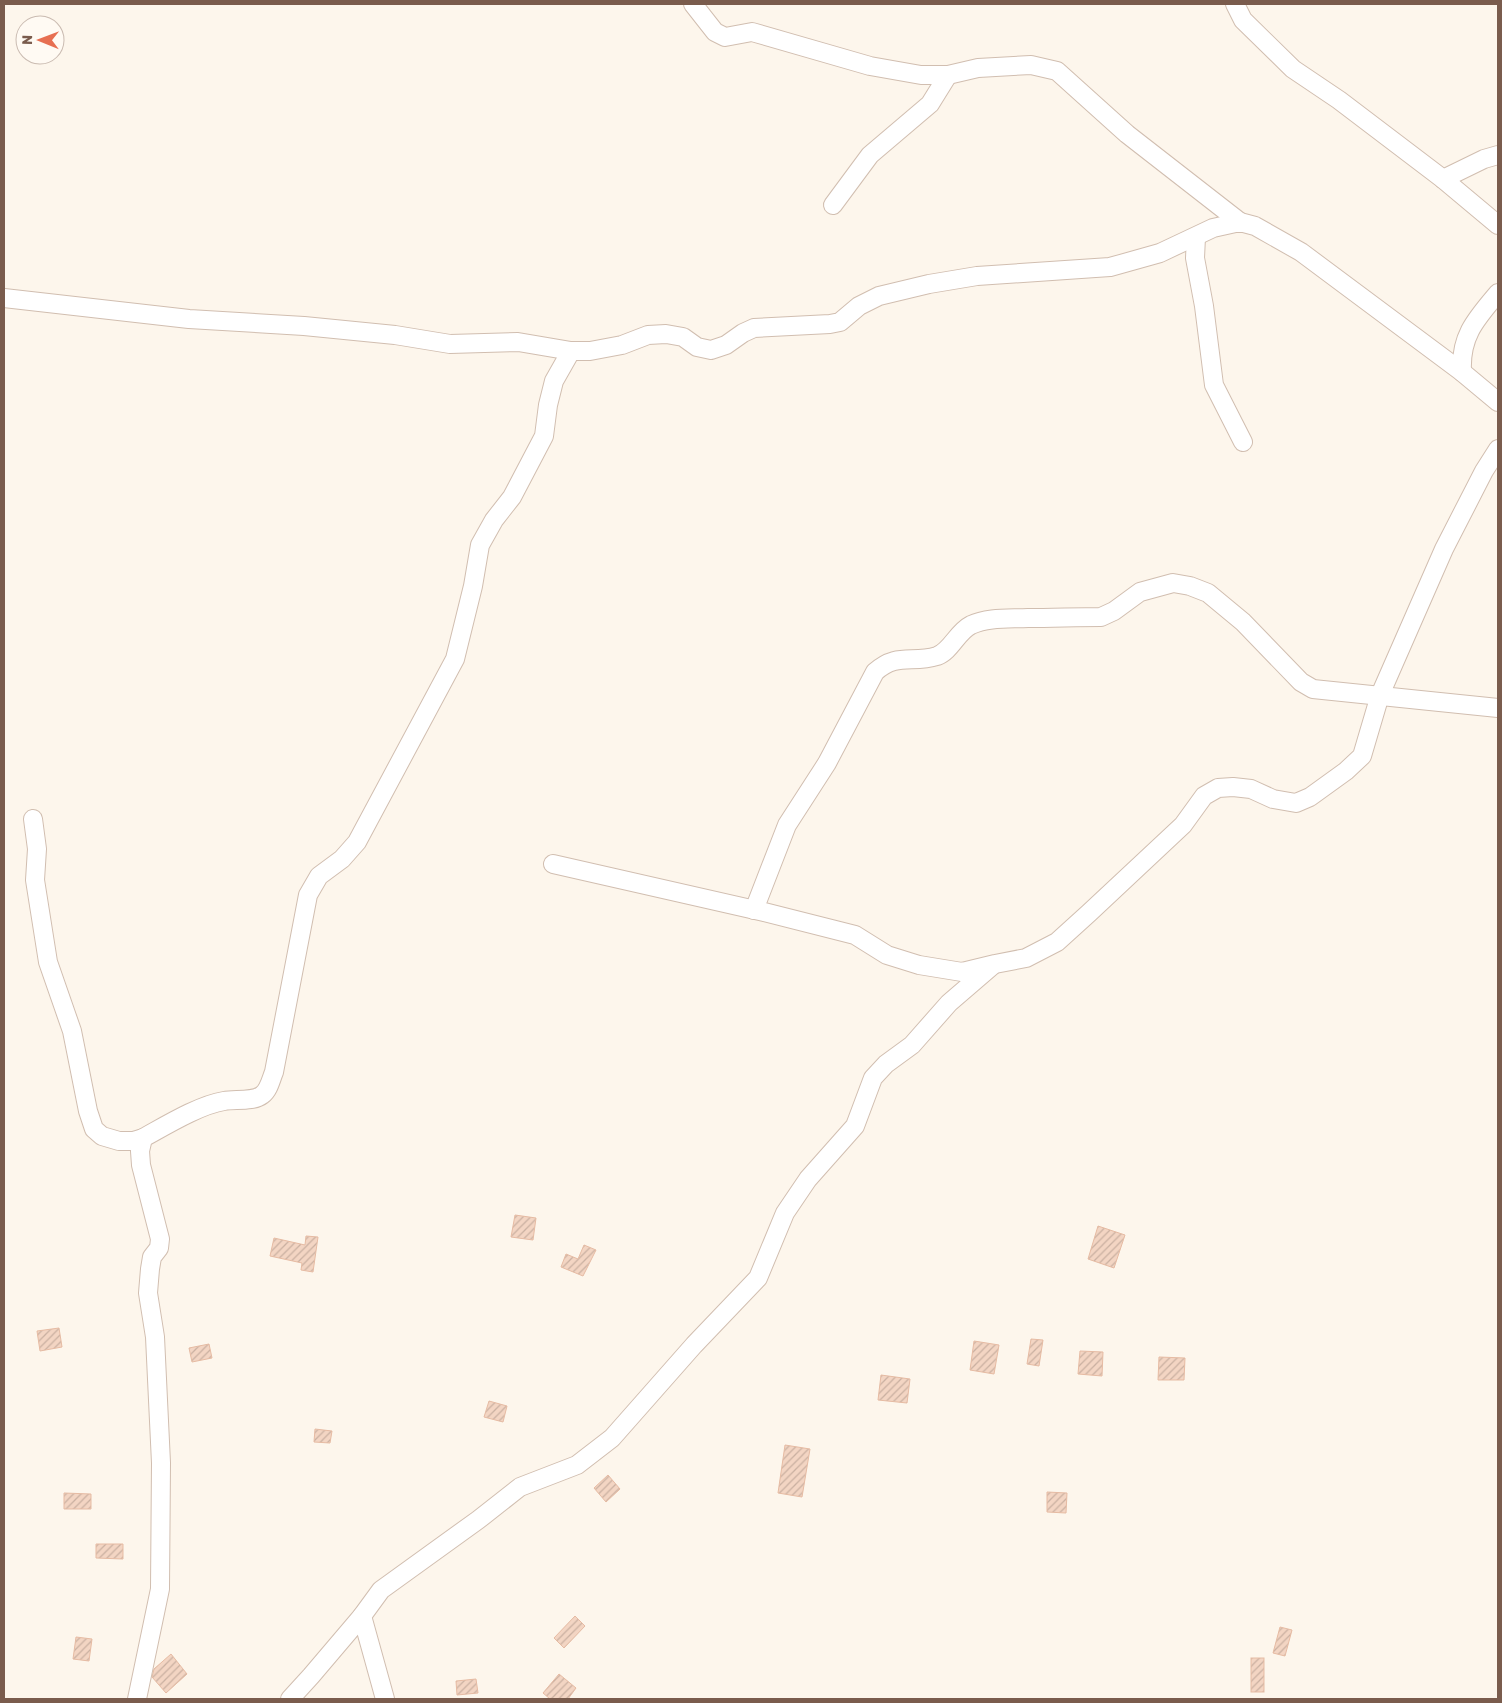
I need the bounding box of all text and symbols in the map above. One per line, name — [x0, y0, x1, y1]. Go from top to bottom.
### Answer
north arrow — [15, 15, 65, 65]
text: N — [19, 35, 36, 45]

